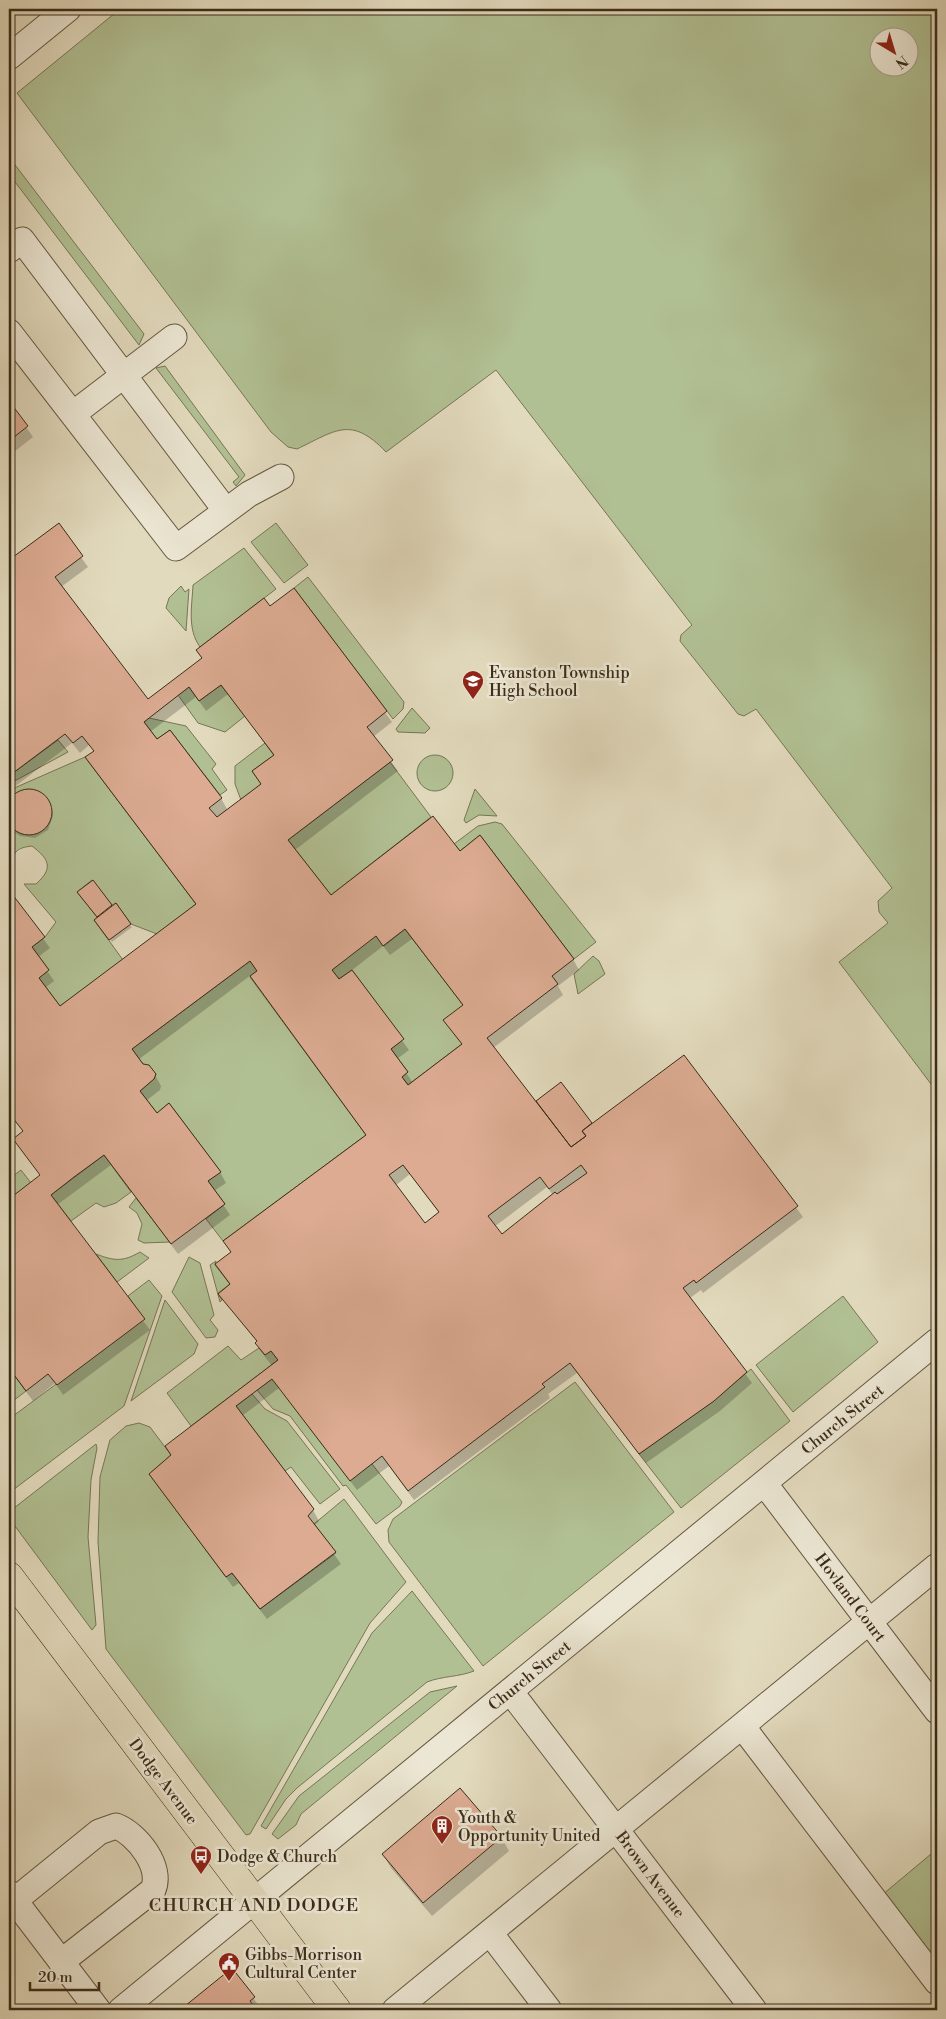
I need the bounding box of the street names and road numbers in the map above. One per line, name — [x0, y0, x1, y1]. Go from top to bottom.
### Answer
street label: Church Street — [797, 1380, 888, 1459]
street label: Hovland Court — [810, 1549, 890, 1646]
street label: Church Street — [484, 1636, 575, 1715]
street label: Dodge Avenue — [124, 1735, 202, 1829]
street label: Brown Avenue — [611, 1827, 689, 1922]

